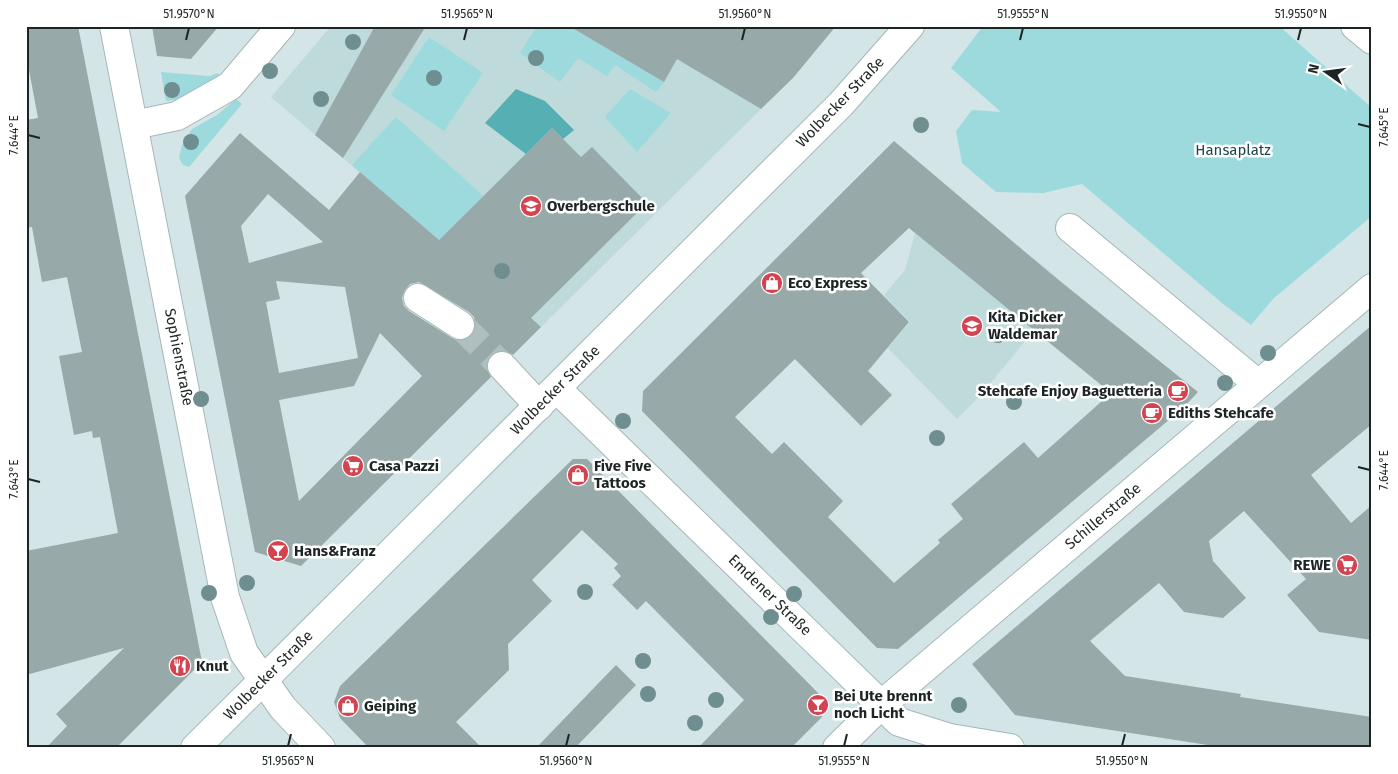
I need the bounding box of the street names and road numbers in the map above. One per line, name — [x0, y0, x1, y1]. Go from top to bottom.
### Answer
street label: Wolbecker Straße — [792, 53, 888, 151]
street label: Sophienstraße — [161, 307, 197, 407]
street label: Wolbecker Straße — [506, 341, 604, 439]
street label: Schillerstraße — [1061, 479, 1145, 553]
street label: Emdener Straße — [725, 551, 815, 639]
street label: Wolbecker Straße — [219, 626, 317, 724]

